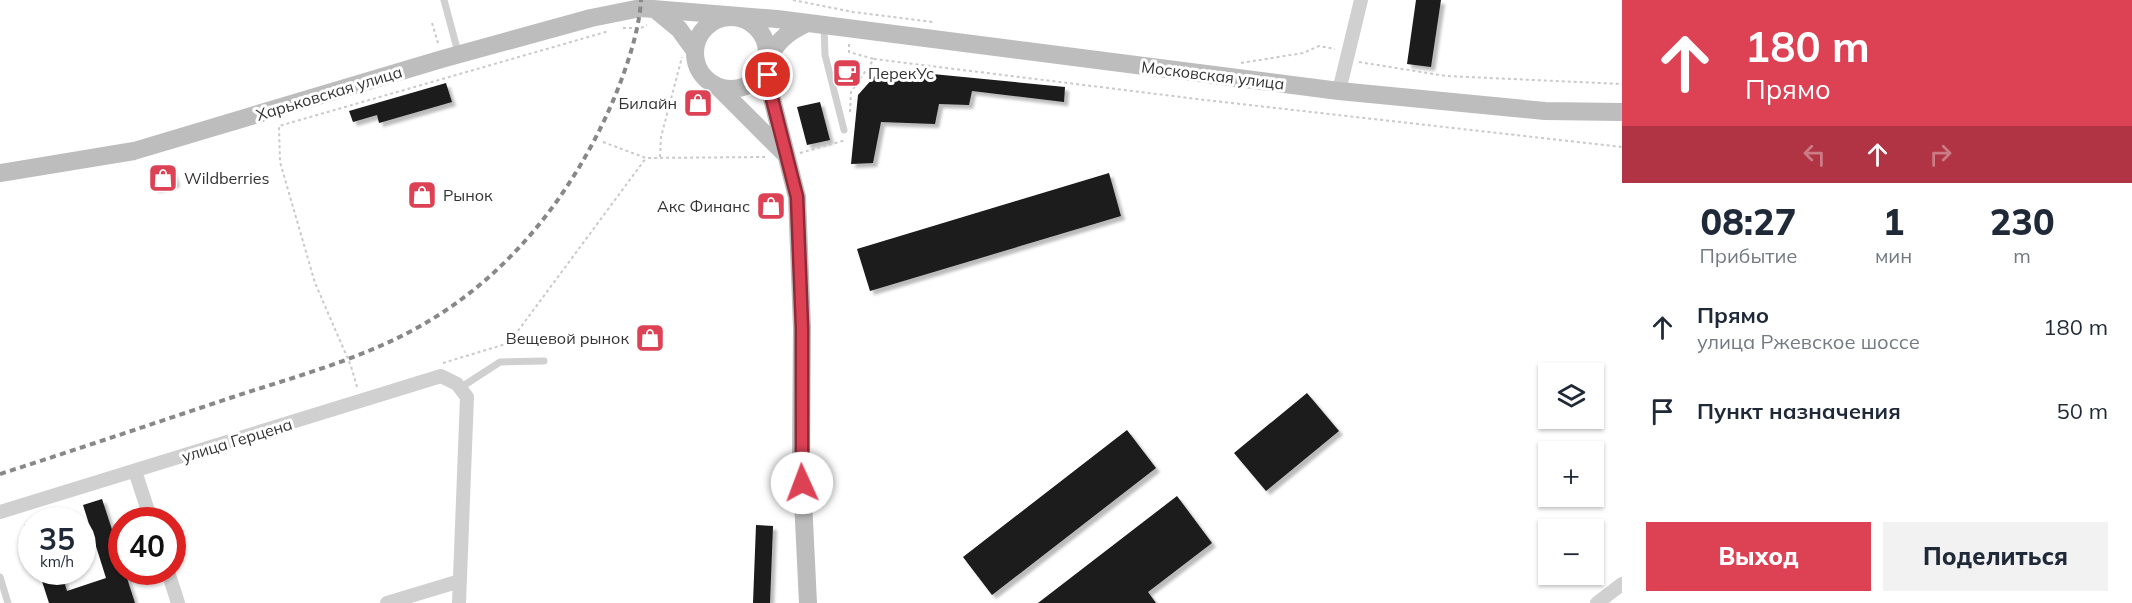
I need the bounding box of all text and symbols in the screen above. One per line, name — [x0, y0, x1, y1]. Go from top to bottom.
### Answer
text: 180 m — [1745, 20, 1870, 73]
icon: ahead — [1646, 24, 1724, 102]
pin — [742, 49, 793, 100]
street label: Московская улица — [1140, 56, 1286, 94]
cafe icon: ПерекУс — [831, 57, 863, 89]
icon: arrive — [751, 58, 784, 91]
street label: Харьковская улица — [254, 61, 404, 125]
place label: ПерекУс — [868, 63, 934, 83]
text: Прямо — [1745, 72, 1831, 106]
shop icon: Билайн — [682, 87, 714, 119]
place label: Билайн — [618, 93, 677, 113]
icon: left — [1798, 138, 1831, 171]
icon: ahead — [1861, 138, 1894, 171]
icon: right — [1924, 138, 1957, 171]
shop icon: Wildberries — [147, 162, 179, 194]
place label: Wildberries — [184, 168, 269, 188]
shop icon: Рынок — [406, 179, 438, 211]
place label: Рынок — [443, 185, 493, 205]
shop icon: Акс Финанс — [755, 190, 787, 222]
place label: Акс Финанс — [657, 196, 750, 216]
text: 08:27 — [1701, 199, 1796, 244]
text: 1 — [1883, 199, 1904, 244]
text: 230 — [1990, 199, 2055, 244]
text: Прибытие — [1699, 243, 1797, 268]
text: мин — [1875, 243, 1912, 268]
text: m — [2013, 243, 2031, 268]
text: Прямо — [1697, 301, 1769, 329]
icon: ahead — [1646, 311, 1679, 344]
text: 180 m — [2043, 313, 2108, 341]
shop icon: Вещевой рынок — [634, 322, 666, 354]
place label: Вещевой рынок — [506, 328, 629, 348]
text: улица Ржевское шоссе — [1697, 329, 1920, 354]
map controls — [1538, 363, 1604, 585]
button: layers — [1538, 363, 1604, 429]
icon: arrive — [1646, 395, 1679, 428]
text: Пункт назначения — [1697, 397, 1901, 425]
text: 50 m — [2057, 397, 2108, 425]
street label: улица Герцена — [179, 414, 295, 466]
button: + — [1538, 441, 1604, 507]
position arrow — [770, 451, 834, 515]
speed limit sign: 40 — [108, 507, 186, 585]
button: − — [1538, 519, 1604, 585]
text: 35 — [39, 520, 75, 558]
button: Выход — [1646, 522, 1871, 591]
button: Поделиться — [1883, 522, 2108, 591]
text: km/h — [40, 552, 74, 571]

